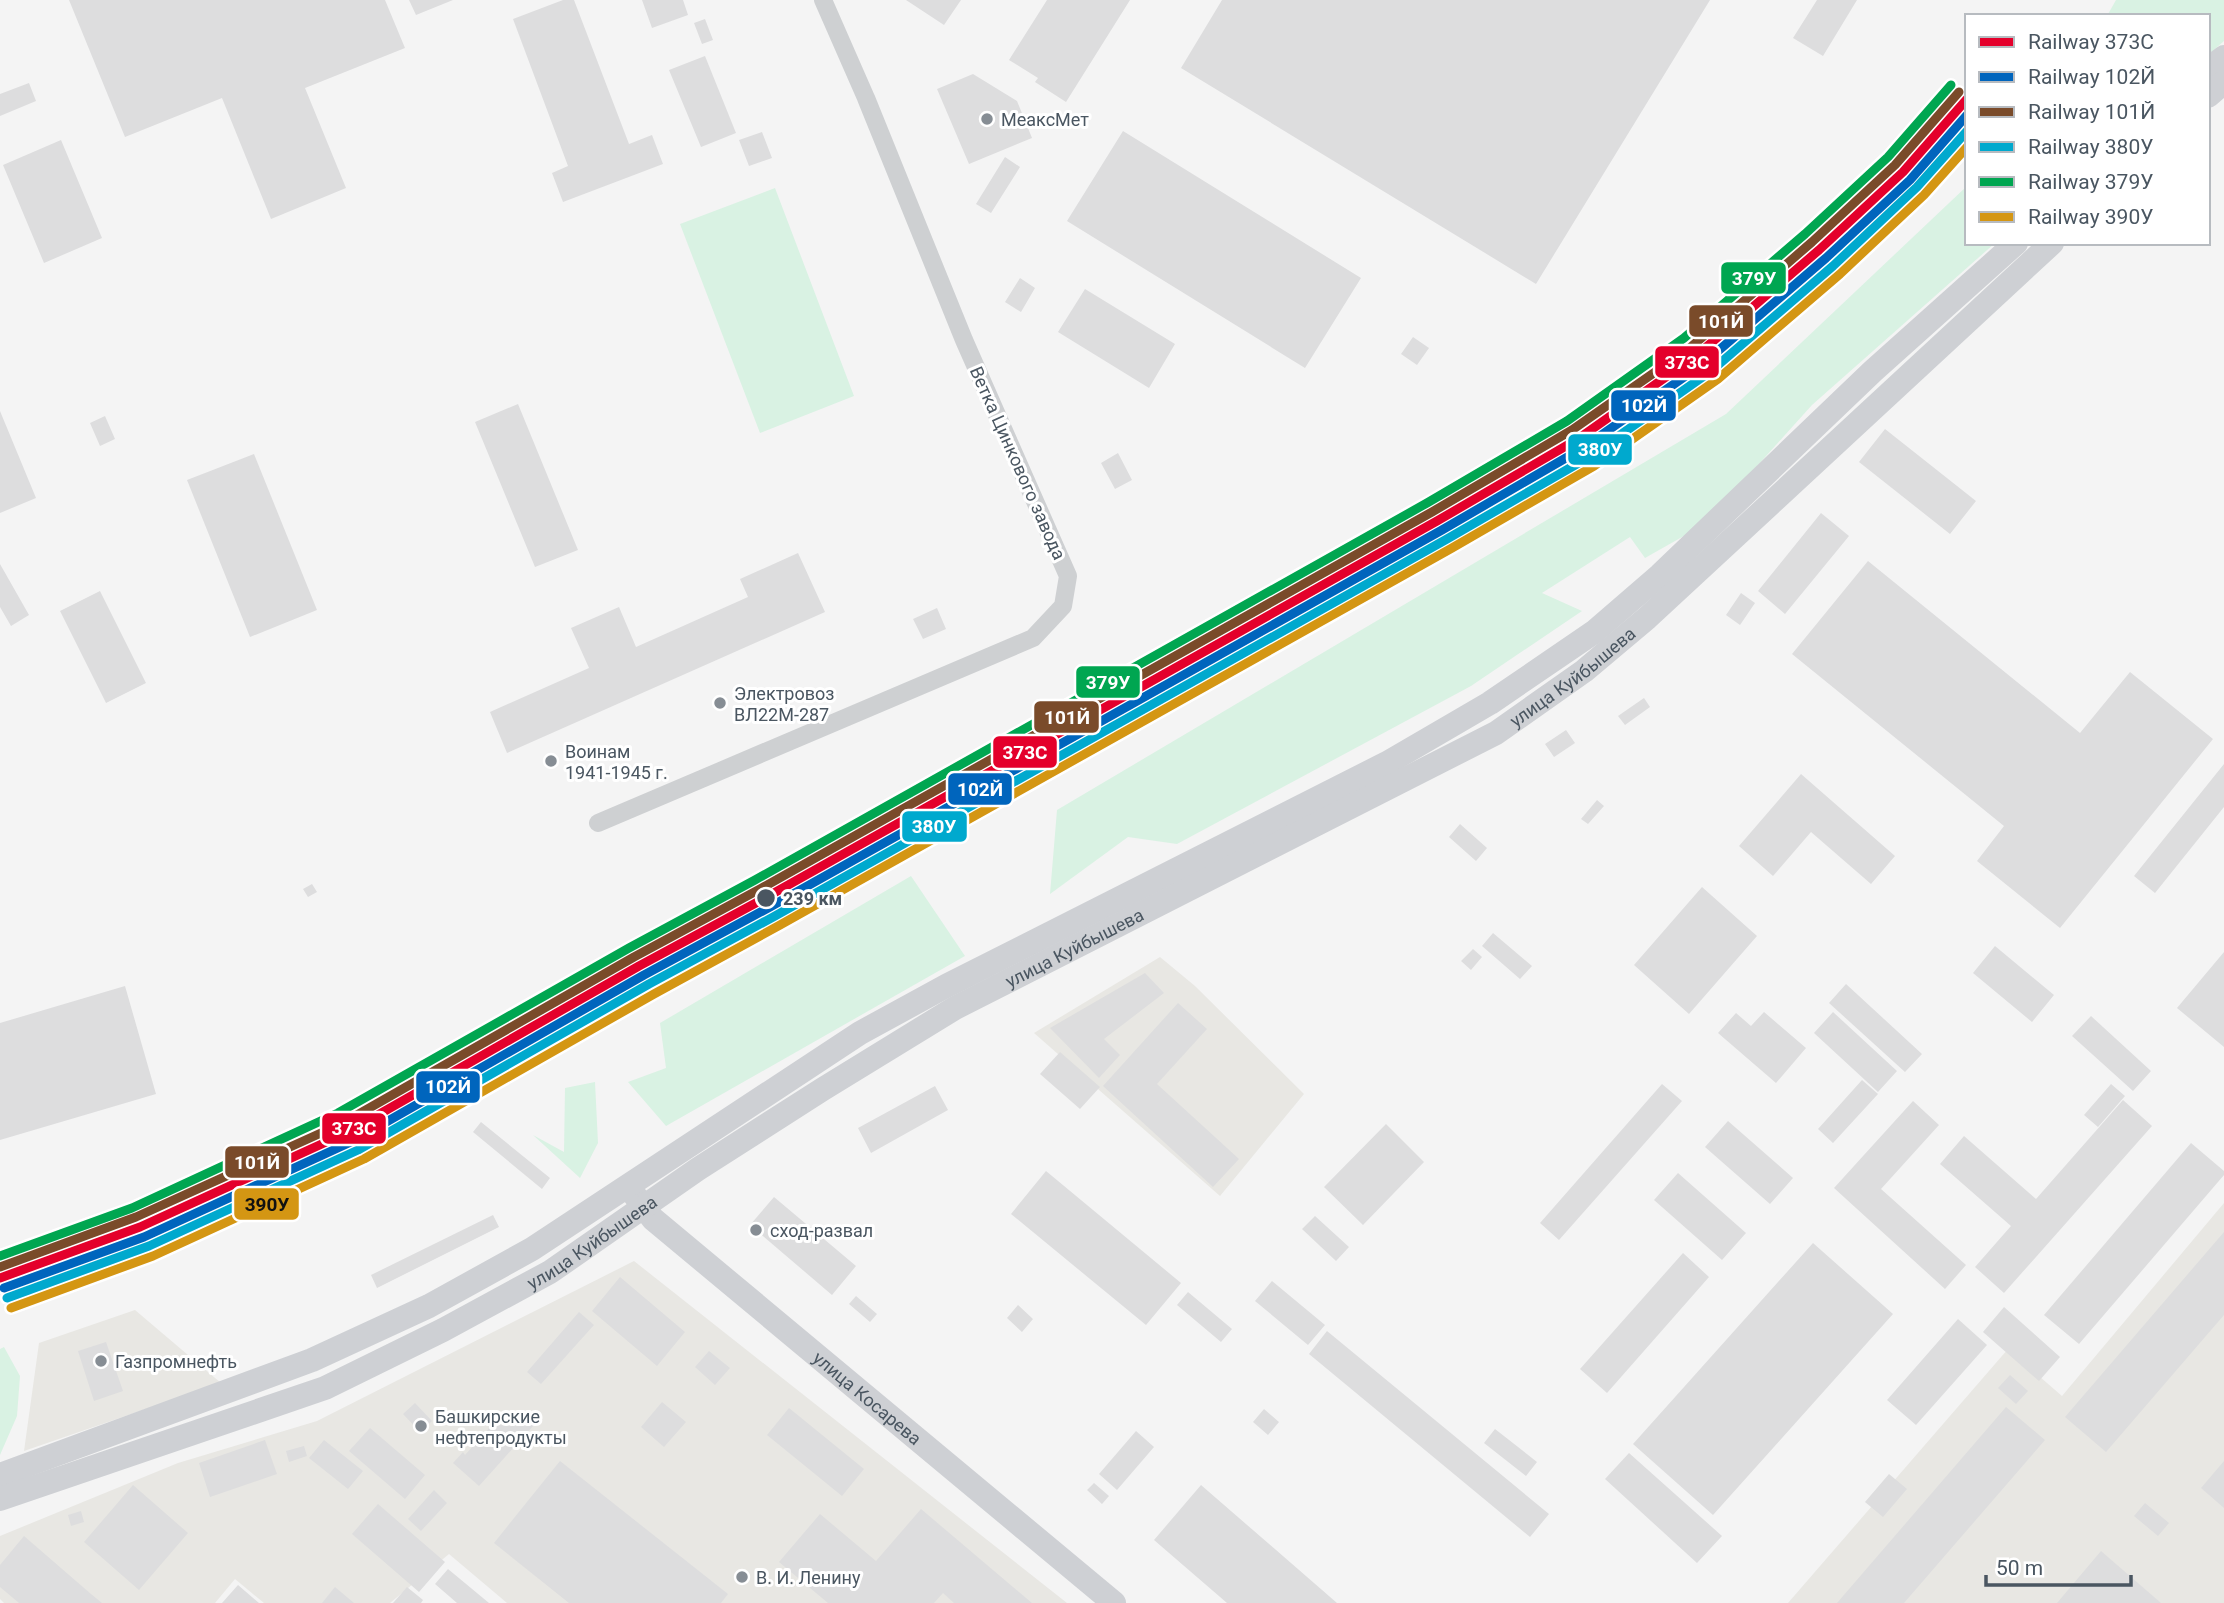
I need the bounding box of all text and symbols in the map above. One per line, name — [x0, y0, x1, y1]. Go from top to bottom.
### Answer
legend — [1965, 14, 2210, 245]
text: Railway 373C — [2028, 30, 2154, 54]
text: Railway 102Й — [2028, 65, 2155, 89]
text: Railway 101Й — [2028, 100, 2155, 124]
place label: МеаксМет — [1001, 109, 1089, 130]
marker: МеаксМет — [979, 111, 995, 127]
text: Railway 380У — [2028, 135, 2153, 159]
text: Railway 379У — [2028, 170, 2153, 194]
text: Railway 390У — [2028, 205, 2153, 229]
line badge: 379У — [1720, 261, 1787, 295]
text: 379У — [1732, 267, 1776, 290]
line badge: 101Й — [1688, 304, 1754, 338]
text: 101Й — [1698, 310, 1744, 333]
line badge: 373C — [1654, 345, 1720, 379]
text: 373C — [1664, 351, 1710, 374]
street label: Ветка Цинкового завода — [966, 363, 1070, 563]
line badge: 102Й — [1610, 389, 1677, 422]
text: 102Й — [1621, 394, 1667, 417]
line badge: 380У — [1567, 433, 1633, 466]
text: 380У — [1578, 438, 1622, 461]
street label: улица Куйбышева — [1505, 622, 1639, 731]
line badge: 379У — [1075, 665, 1141, 699]
text: 379У — [1086, 671, 1130, 694]
place label: Электровоз ВЛ22М-287 — [734, 683, 834, 725]
marker: Электровоз ВЛ22М-287 — [712, 695, 728, 711]
line badge: 101Й — [1033, 700, 1100, 734]
text: 101Й — [1044, 706, 1090, 729]
line badge: 373C — [992, 735, 1058, 769]
place label: Воинам 1941-1945 г. — [565, 741, 668, 783]
text: 373C — [1002, 741, 1048, 764]
marker: Воинам 1941-1945 г. — [543, 753, 559, 769]
line badge: 102Й — [947, 772, 1013, 806]
text: 102Й — [957, 778, 1003, 801]
line badge: 380У — [901, 810, 968, 843]
text: 380У — [912, 815, 956, 838]
marker: 239 км — [755, 887, 777, 909]
place label: 239 км — [783, 888, 842, 909]
street label: улица Куйбышева — [1002, 904, 1147, 991]
line badge: 102Й — [415, 1070, 481, 1104]
text: 102Й — [425, 1075, 471, 1098]
line badge: 373C — [321, 1112, 387, 1145]
text: 373C — [331, 1117, 377, 1140]
line badge: 101Й — [224, 1145, 290, 1179]
text: 101Й — [234, 1151, 280, 1174]
line badge: 390У — [233, 1187, 300, 1221]
street label: улица Куйбышева — [523, 1191, 661, 1293]
text: 390У — [245, 1193, 289, 1216]
place label: сход-развал — [770, 1220, 873, 1241]
marker: сход-развал — [748, 1222, 764, 1238]
street label: улица Косарева — [809, 1347, 926, 1449]
place label: Газпромнефть — [115, 1351, 237, 1372]
marker: Газпромнефть — [93, 1353, 109, 1369]
place label: Башкирские нефтепродукты — [435, 1406, 567, 1448]
marker: Башкирские нефтепродукты — [413, 1418, 429, 1434]
scale bar — [1986, 1544, 2131, 1588]
text: 50 m — [1996, 1556, 2043, 1580]
place label: В. И. Ленину — [756, 1567, 861, 1588]
marker: В. И. Ленину — [734, 1569, 750, 1585]

